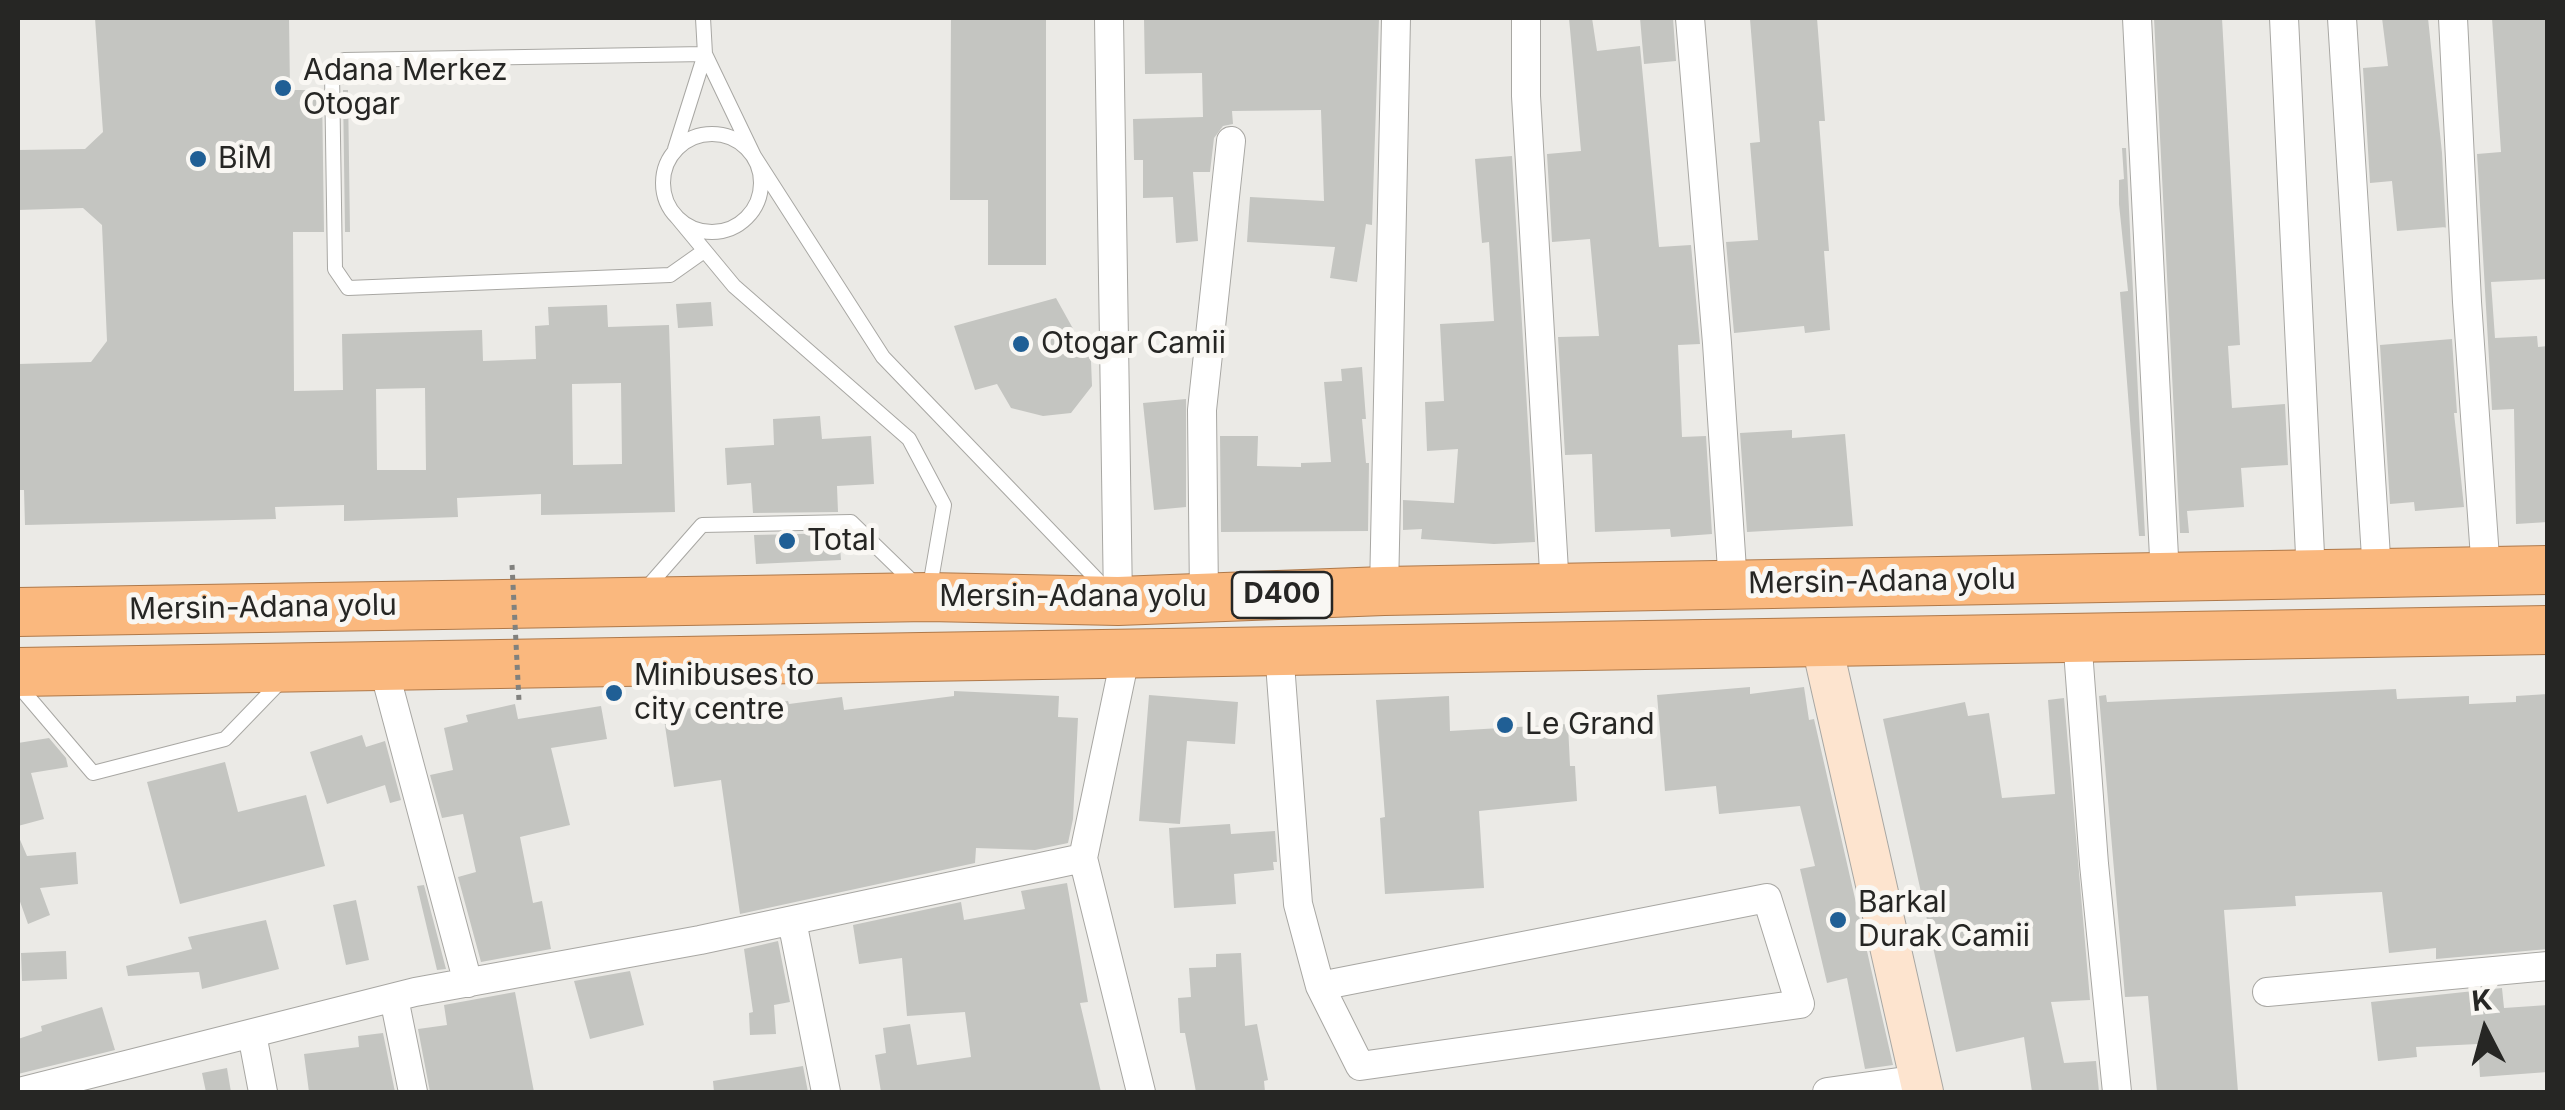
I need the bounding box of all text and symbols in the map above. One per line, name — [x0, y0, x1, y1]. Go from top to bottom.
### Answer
place label: Adana Merkez Otogar — [303, 53, 508, 124]
marker: Adana Merkez Otogar — [272, 77, 294, 99]
place label: BiM — [218, 141, 272, 177]
marker: BiM — [187, 148, 209, 170]
place label: Otogar Camii — [1041, 326, 1226, 362]
marker: Otogar Camii — [1010, 333, 1032, 355]
place label: Total — [807, 523, 876, 559]
marker: Total — [776, 530, 798, 552]
street label: Mersin-Adana yolu — [1748, 562, 2016, 602]
road number: D400 — [1232, 572, 1332, 618]
street label: Mersin-Adana yolu — [939, 579, 1207, 615]
street label: Mersin-Adana yolu — [129, 588, 397, 628]
place label: Minibuses to city centre — [634, 658, 815, 728]
marker: Minibuses to city centre — [603, 682, 625, 704]
place label: Le Grand — [1525, 707, 1655, 743]
marker: Le Grand — [1494, 714, 1516, 736]
place label: Barkal Durak Camii — [1858, 885, 2030, 956]
marker: Barkal Durak Camii — [1827, 909, 1849, 931]
north arrow — [2435, 980, 2535, 1080]
text: K — [2470, 982, 2494, 1018]

